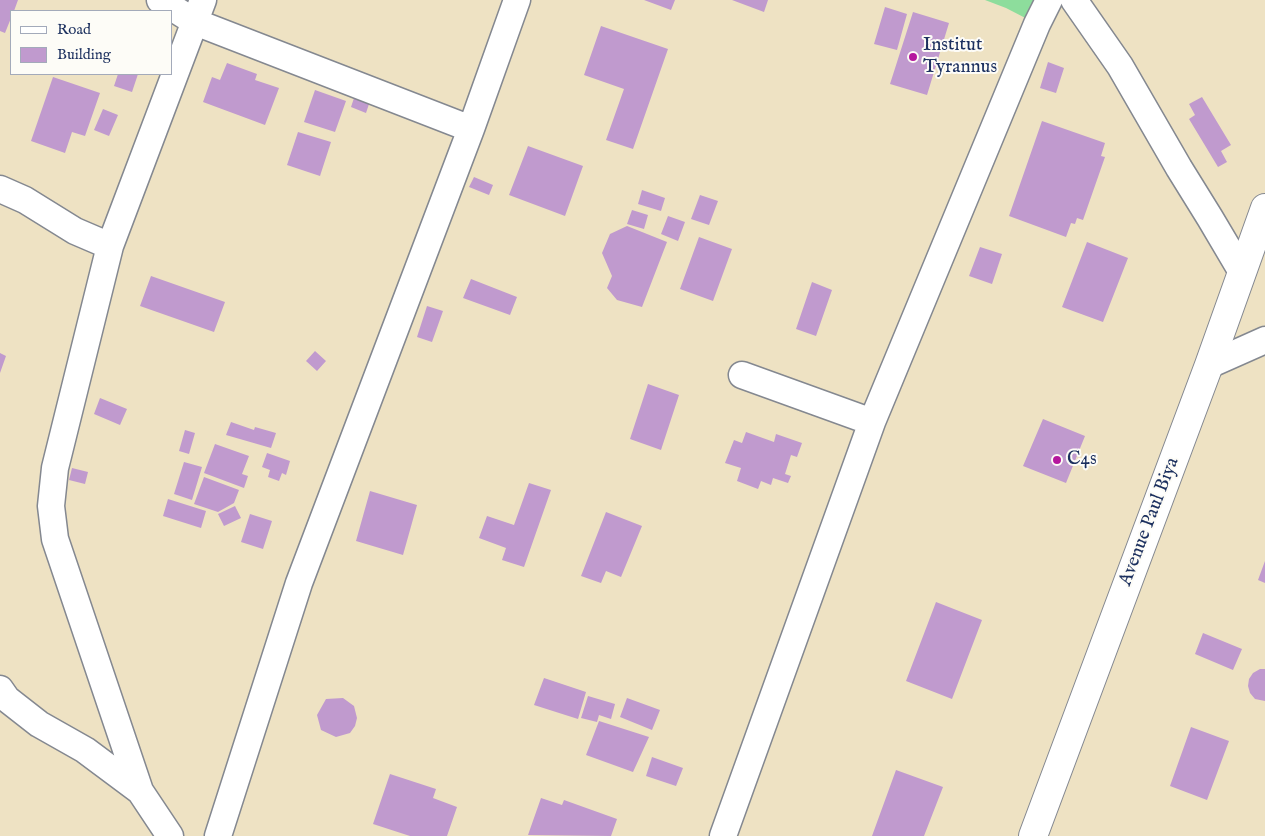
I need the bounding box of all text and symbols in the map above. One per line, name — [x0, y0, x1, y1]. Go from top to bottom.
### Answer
legend — [10, 10, 172, 75]
text: Road — [57, 20, 91, 39]
place label: Institut Tyrannus — [923, 35, 997, 79]
text: Building — [57, 45, 111, 64]
marker: Institut Tyrannus — [907, 51, 919, 63]
place label: C4s — [1067, 449, 1097, 471]
marker: C4s — [1051, 454, 1063, 466]
street label: Avenue Paul Biya — [1115, 455, 1185, 589]

